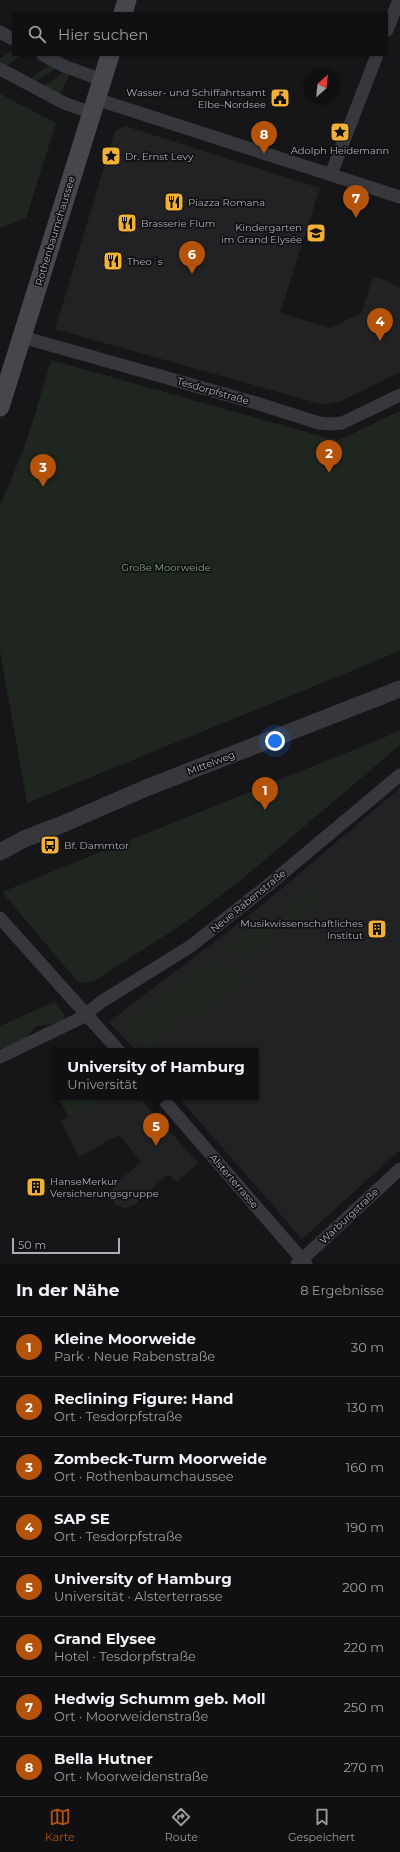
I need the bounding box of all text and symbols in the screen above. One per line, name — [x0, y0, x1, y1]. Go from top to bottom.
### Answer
search box — [12, 12, 388, 56]
icon: search — [26, 23, 48, 45]
text: Hier suchen — [58, 25, 148, 44]
north arrow — [304, 68, 340, 104]
place label: Wasser- und Schiffahrtsamt Elbe-Nordsee — [126, 86, 266, 111]
public building icon: Wasser- und Schiffahrtsamt Elbe-Nordsee — [269, 87, 291, 109]
pin: 8 — [251, 121, 277, 154]
place icon: Adolph Heidemann — [329, 121, 351, 143]
place label: Adolph Heidemann — [291, 144, 389, 157]
place icon: Dr. Ernst Levy — [100, 145, 122, 167]
place label: Dr. Ernst Levy — [125, 150, 194, 163]
street label: Rothenbaumchaussee — [32, 175, 78, 287]
pin: 7 — [343, 185, 369, 218]
restaurant icon: Piazza Romana — [163, 191, 185, 213]
place label: Piazza Romana — [188, 196, 265, 209]
restaurant icon: Brasserie Flum — [116, 212, 138, 234]
place label: Brasserie Flum — [141, 217, 215, 230]
place label: Kindergarten im Grand Elysée — [221, 221, 302, 246]
school or university icon: Kindergarten im Grand Elysée — [305, 222, 327, 244]
pin: 6 — [179, 241, 205, 274]
restaurant icon: Theo´s — [102, 250, 124, 272]
place label: Theo´s — [127, 255, 163, 268]
pin: 4 — [367, 308, 393, 341]
street label: Tesdorpfstraße — [175, 374, 251, 408]
pin: 2 — [316, 440, 342, 473]
pin: 3 — [30, 454, 56, 487]
park label: Große Moorweide — [121, 561, 211, 574]
your location — [265, 731, 285, 751]
street label: Mittelweg — [185, 748, 237, 778]
pin: 1 — [252, 777, 278, 810]
bus stop icon: Bf. Dammtor — [39, 834, 61, 856]
place label: Bf. Dammtor — [64, 839, 129, 852]
street label: Neue Rabenstraße — [208, 867, 288, 935]
place label: Musikwissenschaftliches Institut — [240, 917, 363, 942]
building icon: Musikwissenschaftliches Institut — [366, 918, 388, 940]
popup — [53, 1048, 259, 1100]
text: University of Hamburg — [67, 1057, 245, 1076]
text: Universität — [67, 1076, 137, 1092]
pin: 5 — [143, 1113, 169, 1146]
street label: Alsterterrasse — [207, 1151, 261, 1211]
place label: HanseMerkur Versicherungsgruppe — [50, 1175, 159, 1200]
building icon: HanseMerkur Versicherungsgruppe — [25, 1176, 47, 1198]
street label: Warburgstraße — [317, 1185, 381, 1247]
scale bar — [12, 1236, 120, 1255]
text: 50 m — [18, 1238, 46, 1252]
text: In der Nähe — [16, 1280, 120, 1300]
text: 8 Ergebnisse — [300, 1282, 384, 1298]
text: Kleine Moorweide — [54, 1329, 196, 1348]
text: 1 — [26, 1339, 32, 1355]
text: 30 m — [351, 1339, 384, 1355]
text: Park · Neue Rabenstraße — [54, 1348, 215, 1364]
text: Reclining Figure: Hand — [54, 1389, 233, 1408]
text: 2 — [25, 1399, 33, 1415]
text: 130 m — [346, 1399, 384, 1415]
text: Ort · Tesdorpfstraße — [54, 1408, 182, 1424]
text: Zombeck-Turm Moorweide — [54, 1449, 267, 1468]
text: 3 — [25, 1459, 33, 1475]
text: 160 m — [346, 1459, 384, 1475]
text: Ort · Rothenbaumchaussee — [54, 1468, 234, 1484]
text: SAP SE — [54, 1509, 110, 1528]
text: 4 — [25, 1519, 33, 1535]
text: 190 m — [346, 1519, 384, 1535]
text: Ort · Tesdorpfstraße — [54, 1528, 182, 1544]
text: University of Hamburg — [54, 1569, 232, 1588]
text: 5 — [25, 1579, 33, 1595]
text: 200 m — [342, 1579, 384, 1595]
text: Universität · Alsterterrasse — [54, 1588, 223, 1604]
text: Grand Elysee — [54, 1629, 156, 1648]
text: 6 — [25, 1639, 33, 1655]
text: 220 m — [343, 1639, 384, 1655]
text: Hotel · Tesdorpfstraße — [54, 1648, 196, 1664]
text: Hedwig Schumm geb. Moll — [54, 1689, 266, 1708]
text: 7 — [25, 1699, 33, 1715]
text: 250 m — [343, 1699, 384, 1715]
text: Ort · Moorweidenstraße — [54, 1708, 208, 1724]
text: Bella Hutner — [54, 1749, 153, 1768]
text: 8 — [25, 1759, 33, 1775]
text: 270 m — [343, 1759, 384, 1775]
text: Ort · Moorweidenstraße — [54, 1768, 208, 1784]
tab: Karte — [45, 1806, 75, 1844]
tab: Route — [165, 1806, 198, 1844]
tab: Gespeichert — [288, 1806, 355, 1844]

